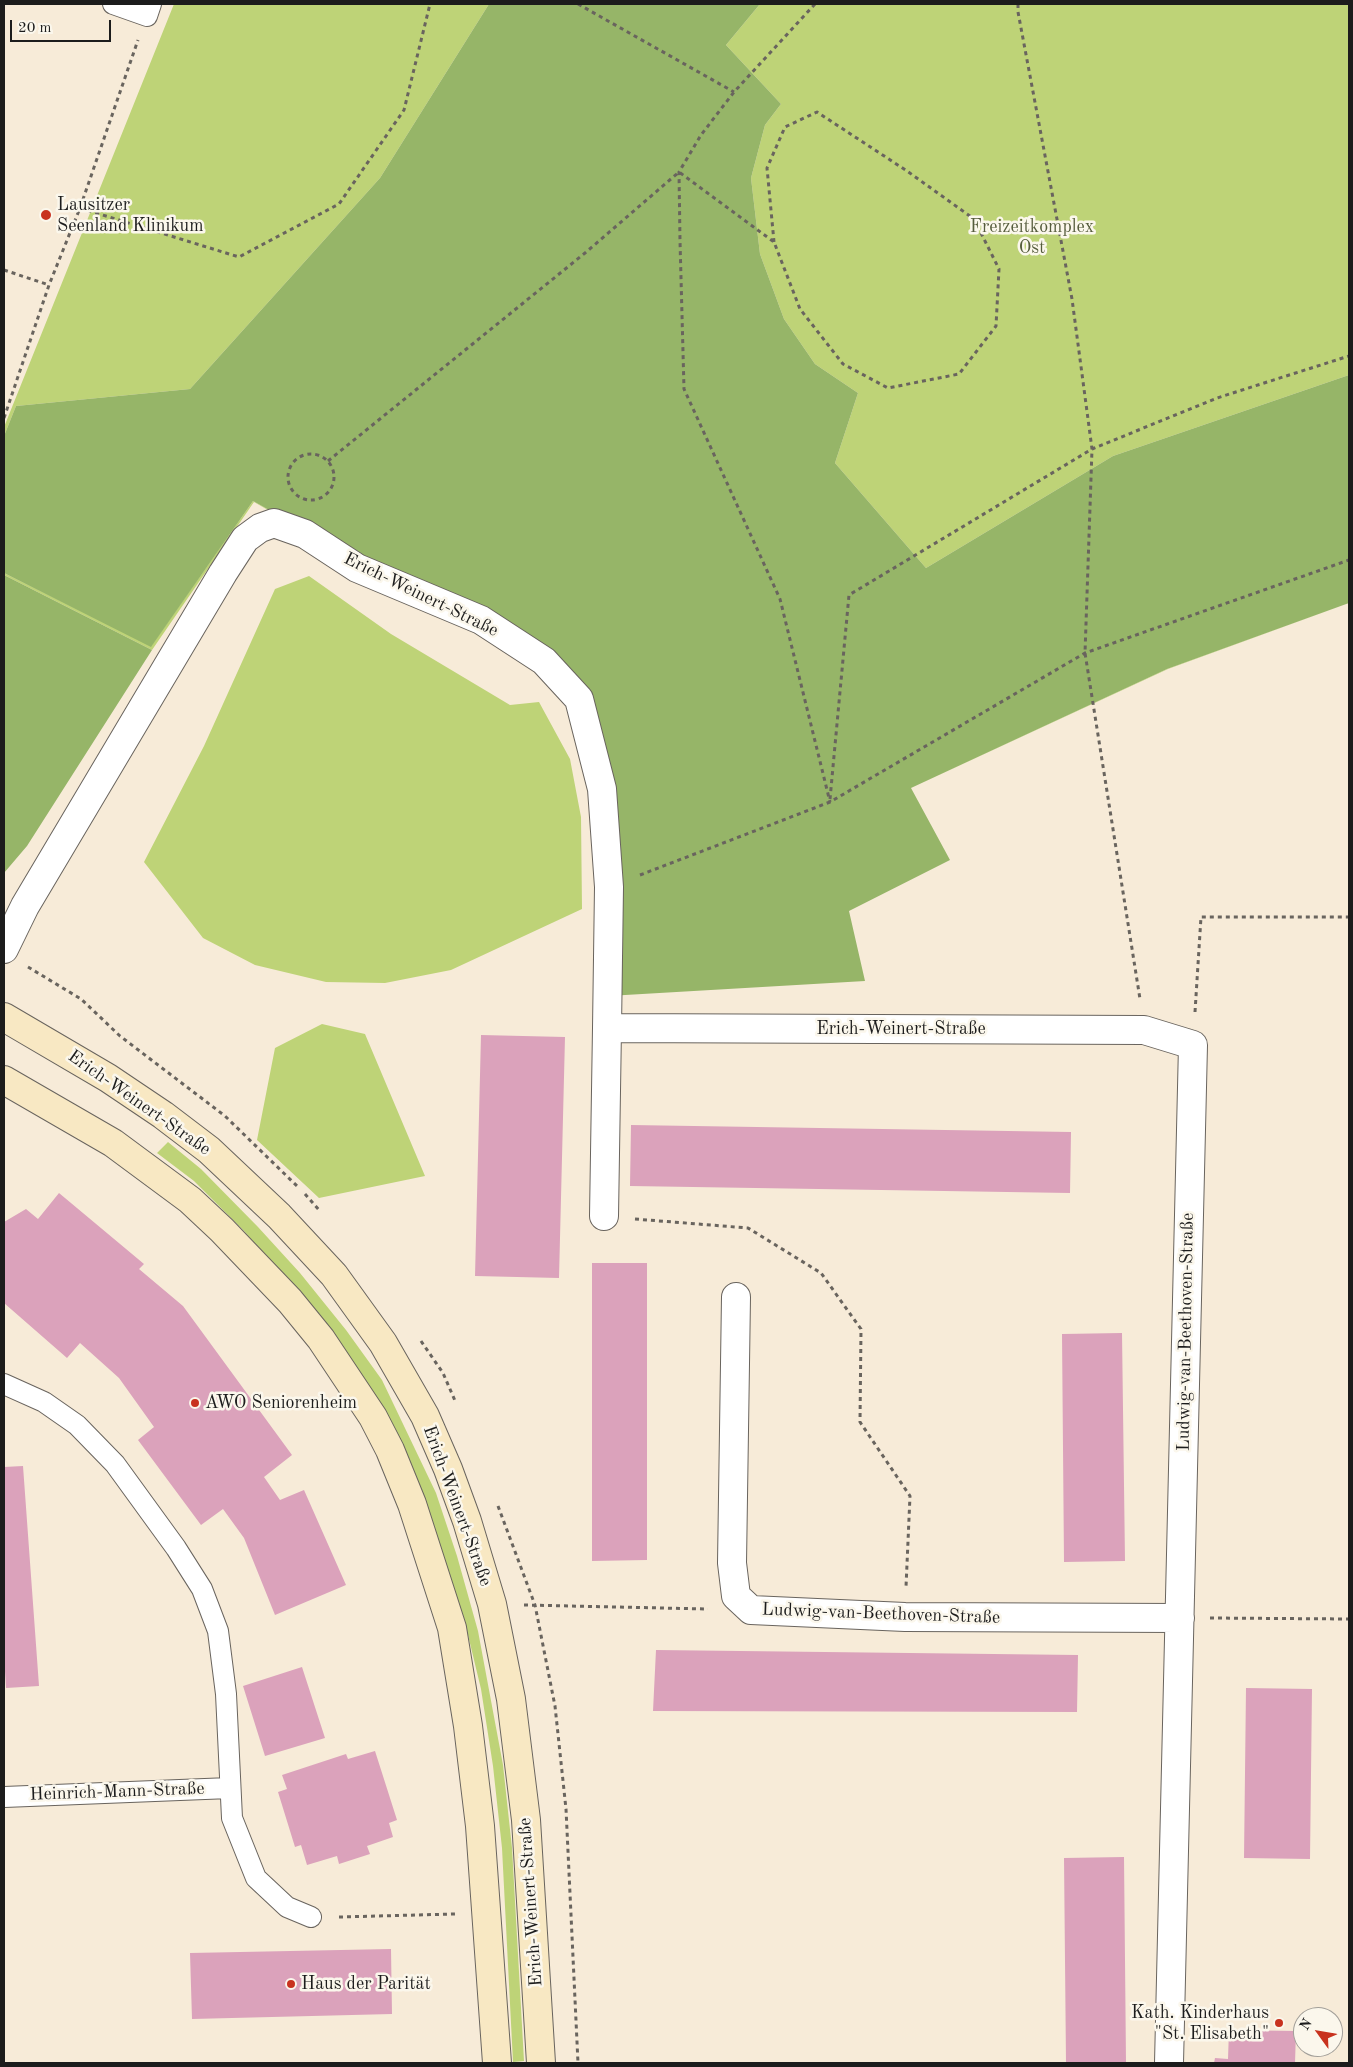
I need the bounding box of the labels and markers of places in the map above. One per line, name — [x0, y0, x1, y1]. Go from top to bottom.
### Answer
place label: Lausitzer Seenland Klinikum — [57, 194, 204, 236]
marker: Lausitzer Seenland Klinikum — [39, 208, 53, 222]
place label: AWO Seniorenheim — [205, 1392, 357, 1414]
marker: AWO Seniorenheim — [189, 1397, 201, 1409]
place label: Haus der Parität — [301, 1973, 431, 1995]
marker: Haus der Parität — [285, 1978, 297, 1990]
place label: Kath. Kinderhaus "St. Elisabeth" — [1131, 2002, 1269, 2045]
marker: Kath. Kinderhaus "St. Elisabeth" — [1273, 2017, 1285, 2029]

